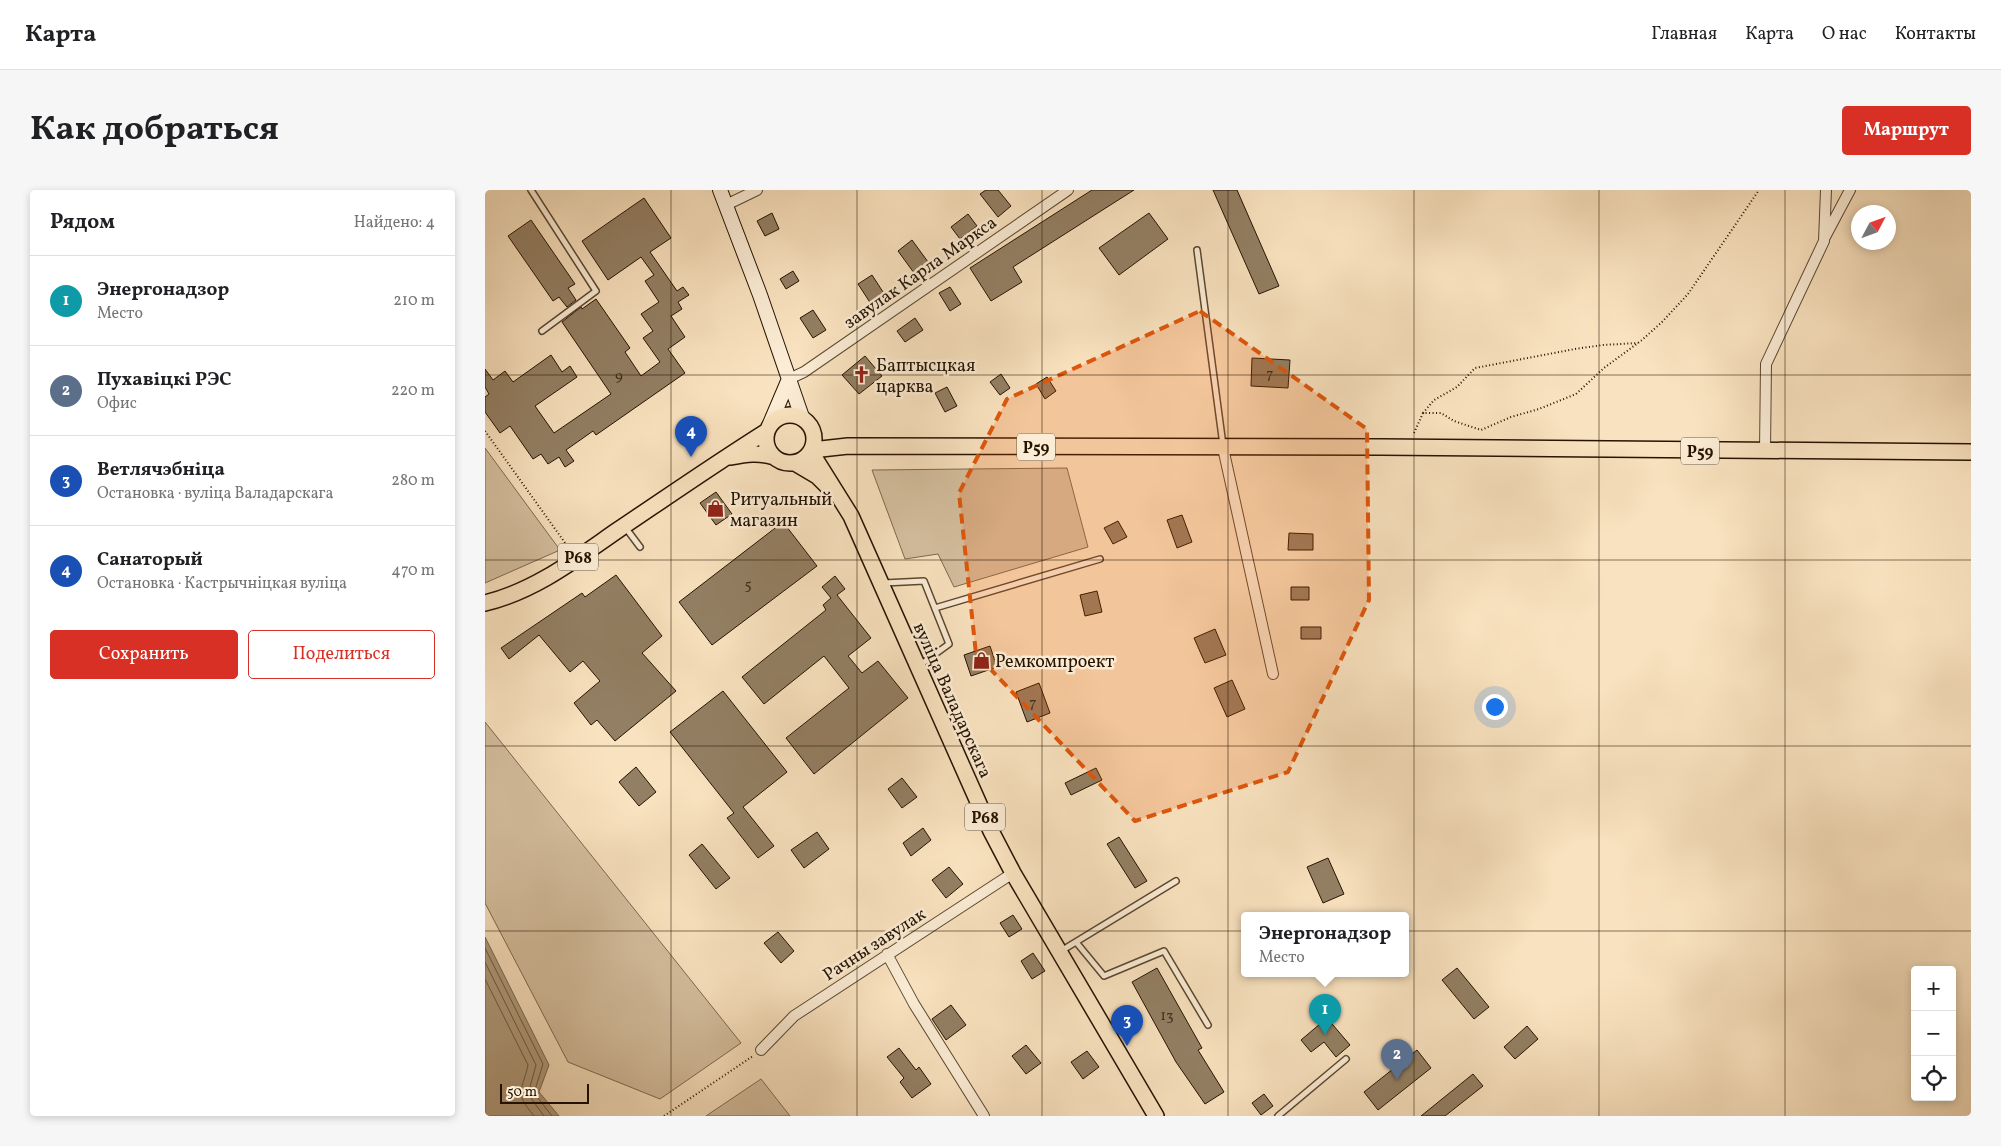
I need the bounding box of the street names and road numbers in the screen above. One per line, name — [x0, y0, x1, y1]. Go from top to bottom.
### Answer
street label: завулак Карла Маркса — [839, 211, 1002, 336]
road number: Р59 — [1017, 433, 1055, 460]
road number: Р59 — [1681, 438, 1719, 464]
road number: Р68 — [558, 544, 598, 571]
street label: вуліца Валадарскага — [906, 619, 997, 782]
road number: Р68 — [965, 804, 1005, 830]
street label: Рачны завулак — [818, 902, 932, 988]

